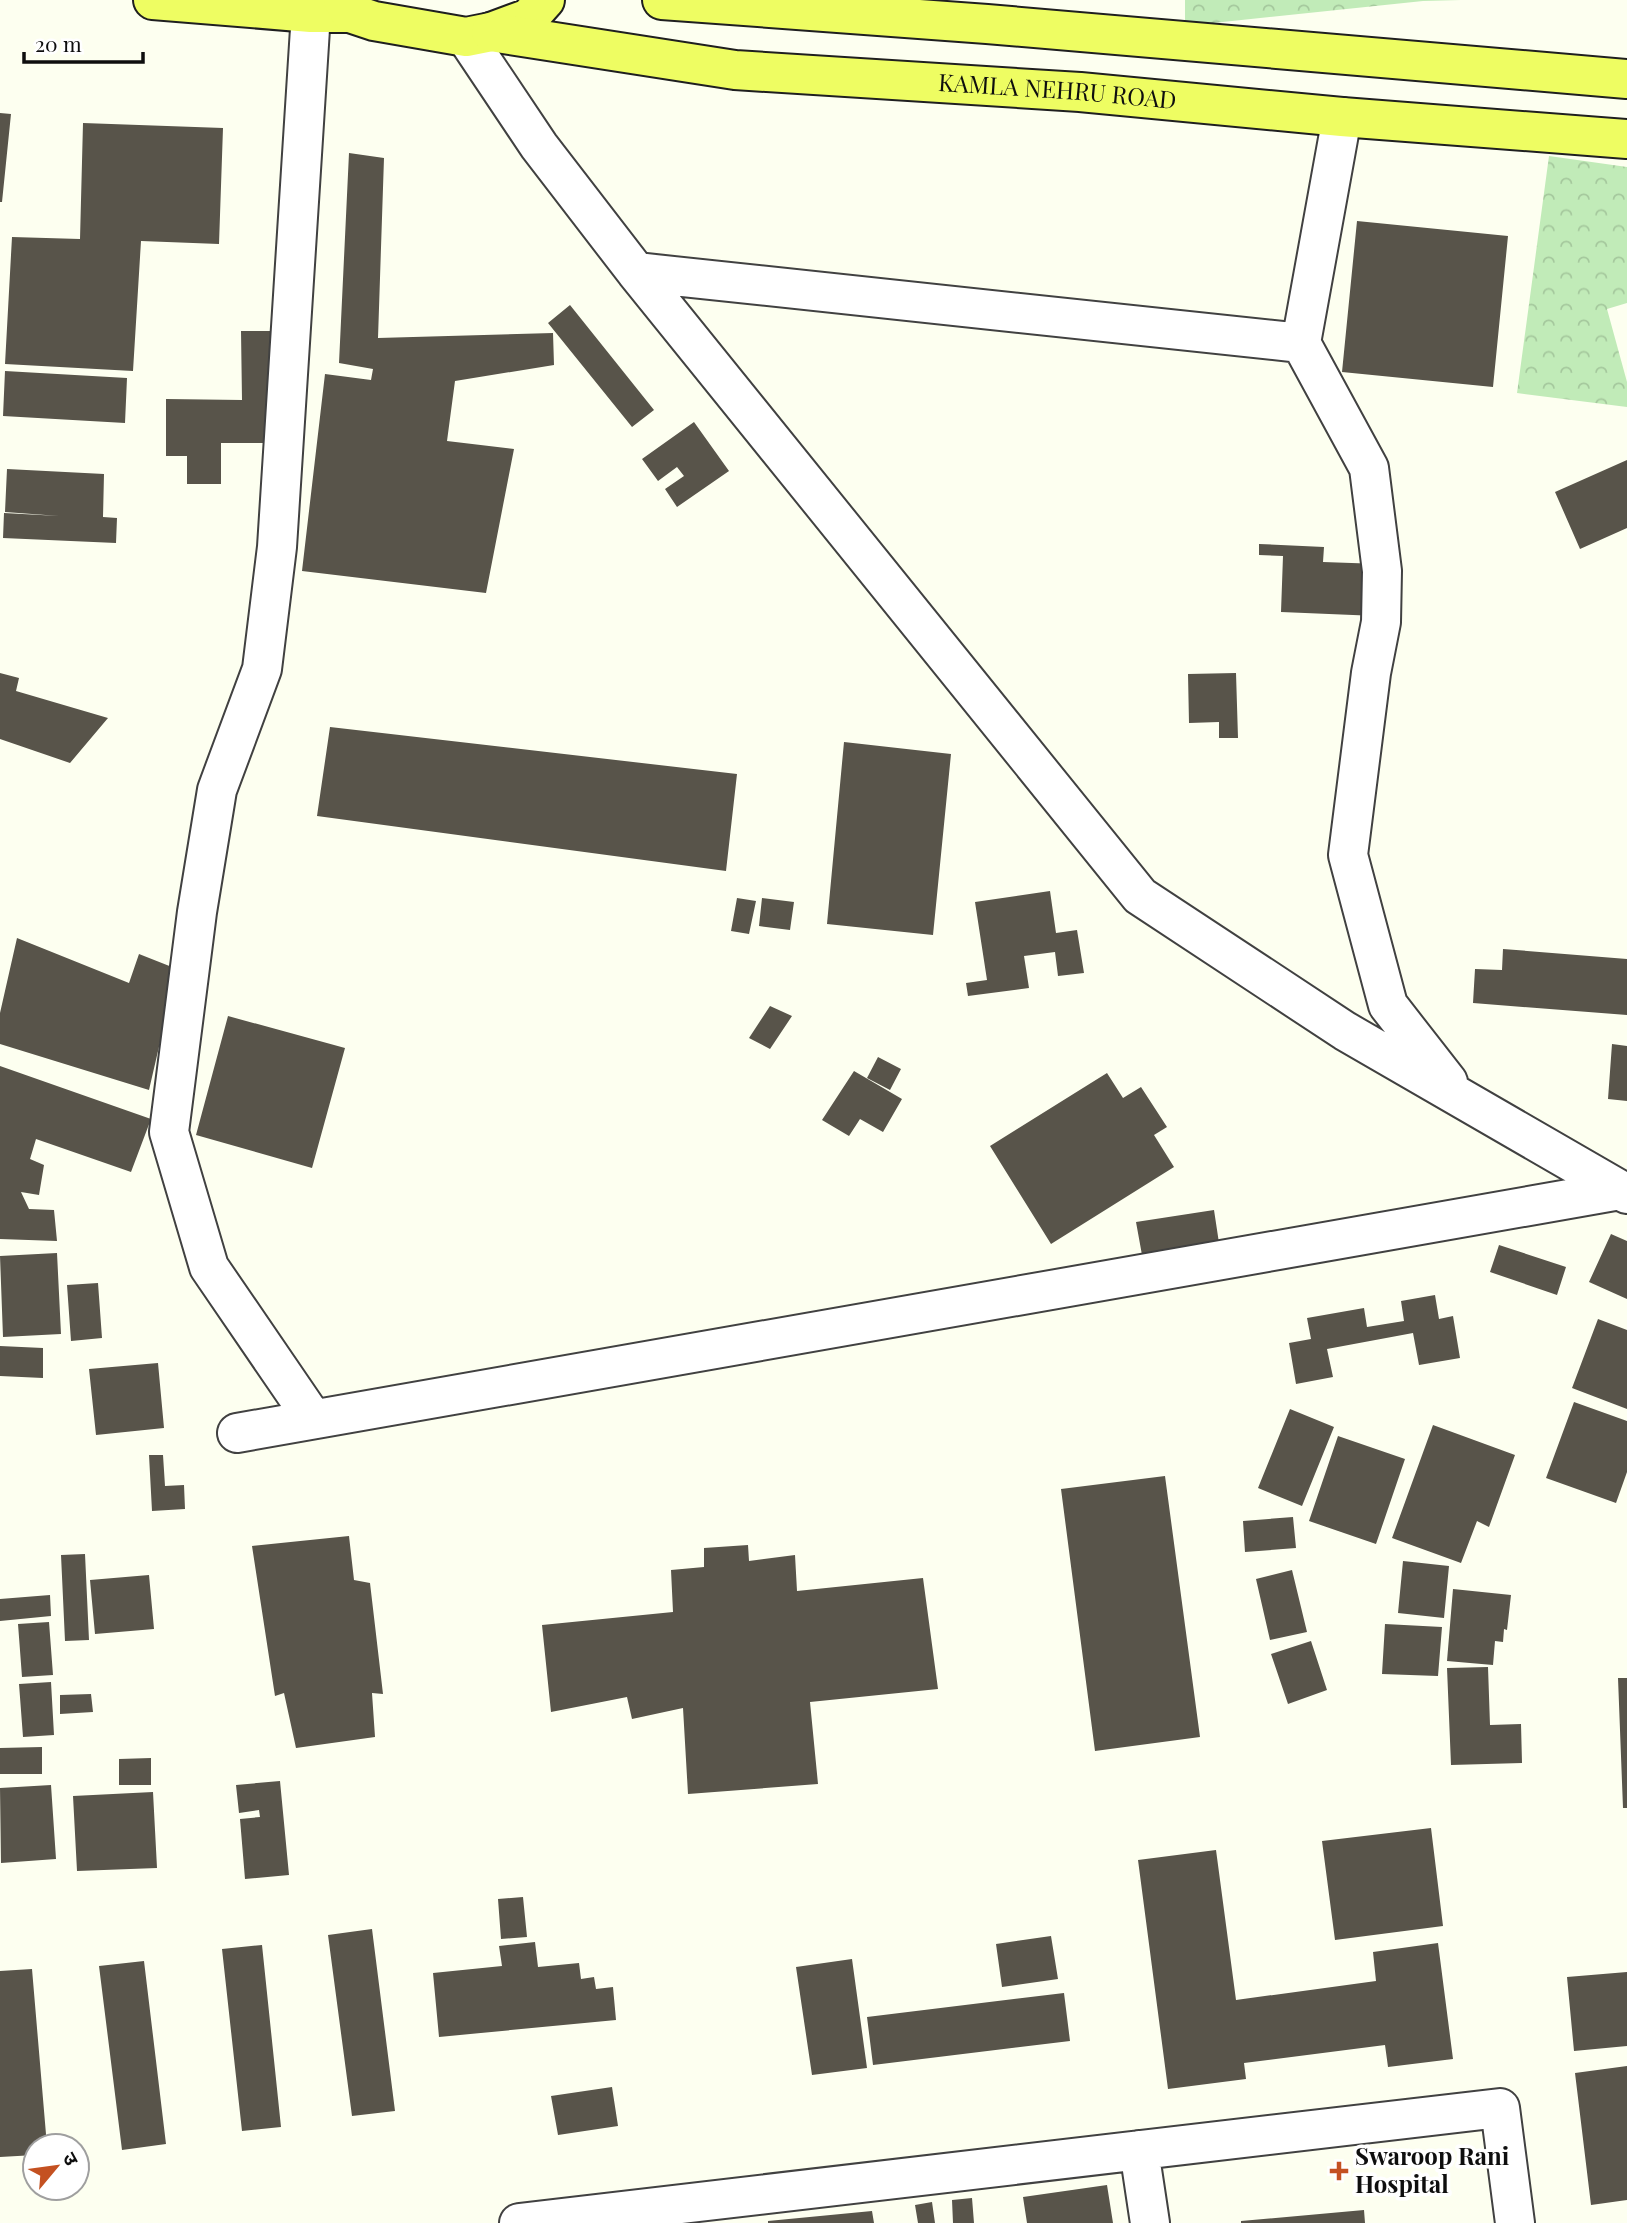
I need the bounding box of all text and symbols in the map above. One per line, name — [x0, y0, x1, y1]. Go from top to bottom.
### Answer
scale bar — [24, 21, 144, 65]
text: 20 m — [35, 29, 82, 57]
street label: KAMLA NEHRU ROAD — [937, 65, 1178, 115]
north arrow — [21, 2132, 91, 2202]
place label: Swaroop Rani Hospital — [1355, 2139, 1510, 2199]
text: उ — [58, 2147, 86, 2170]
marker: Swaroop Rani Hospital — [1329, 2161, 1349, 2181]

